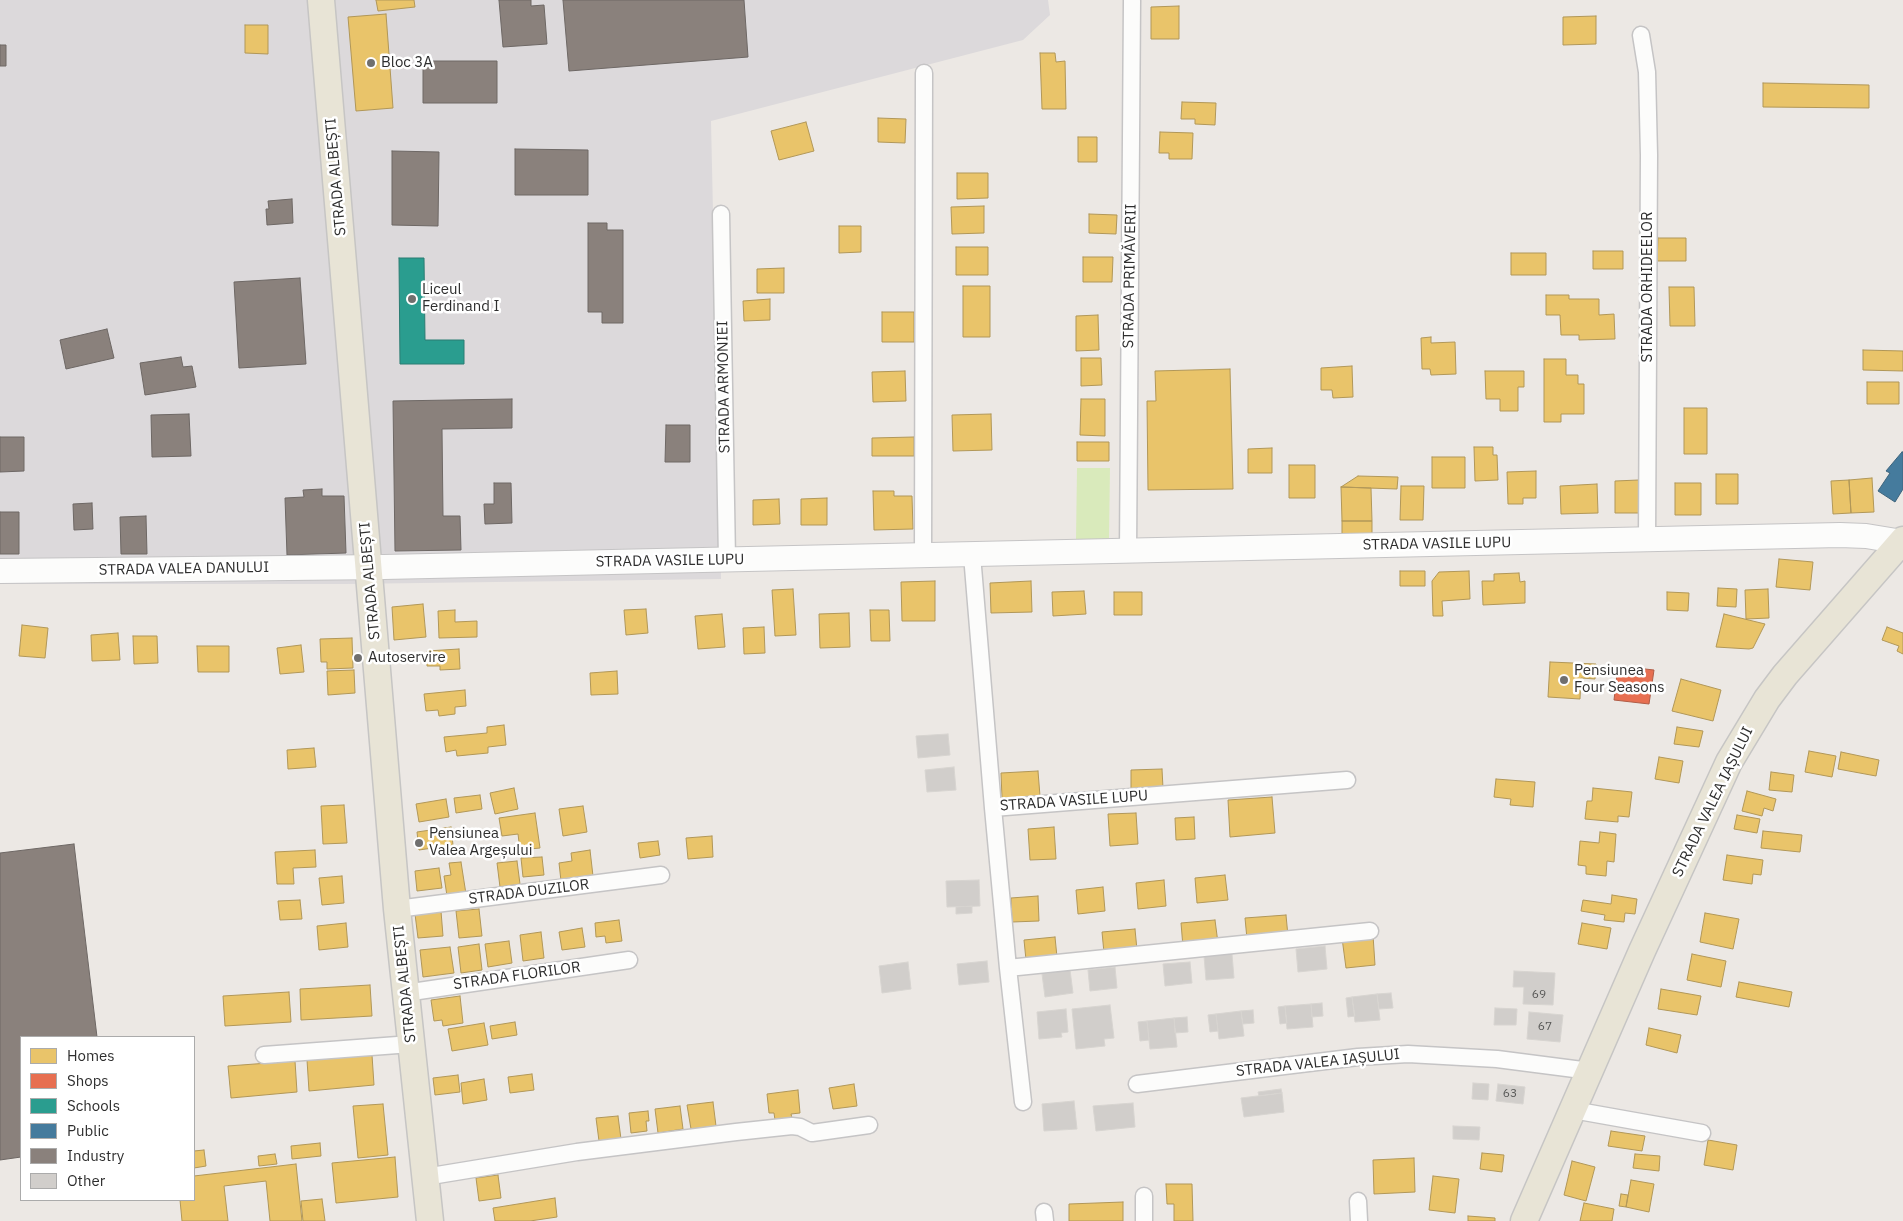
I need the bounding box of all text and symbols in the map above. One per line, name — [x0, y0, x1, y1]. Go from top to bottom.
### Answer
place label: Bloc 3A — [381, 54, 433, 72]
marker: Bloc 3A — [365, 57, 377, 69]
street label: STRADA ALBEȘTI — [322, 117, 350, 237]
street label: STRADA PRIMĂVERII — [1120, 204, 1140, 348]
street label: STRADA ORHIDEELOR — [1639, 211, 1657, 363]
place label: Liceul Ferdinand I — [422, 281, 499, 316]
marker: Liceul Ferdinand I — [406, 293, 418, 305]
street label: STRADA ARMONIEI — [714, 320, 734, 454]
street label: STRADA ALBEȘTI — [356, 521, 384, 641]
street label: STRADA VASILE LUPU — [1363, 534, 1511, 554]
street label: STRADA VASILE LUPU — [596, 551, 744, 571]
street label: STRADA VALEA DANULUI — [99, 559, 269, 579]
place label: Autoservire — [368, 649, 446, 667]
marker: Autoservire — [352, 652, 364, 664]
place label: Pensiunea Four Seasons — [1574, 662, 1664, 697]
marker: Pensiunea Four Seasons — [1558, 674, 1570, 686]
street label: STRADA VALEA IAȘULUI — [1669, 724, 1757, 880]
street label: STRADA VASILE LUPU — [999, 787, 1149, 815]
place label: Pensiunea Valea Argeșului — [429, 825, 533, 860]
marker: Pensiunea Valea Argeșului — [413, 837, 425, 849]
street label: STRADA DUZILOR — [468, 876, 590, 908]
street label: STRADA ALBEȘTI — [390, 924, 420, 1044]
street label: STRADA FLORILOR — [452, 958, 582, 994]
house number: 69 — [1532, 988, 1546, 1002]
house number: 67 — [1538, 1020, 1552, 1034]
legend — [20, 1036, 195, 1201]
street label: STRADA VALEA IAȘULUI — [1235, 1045, 1401, 1081]
text: Homes — [67, 1046, 115, 1065]
text: Shops — [67, 1071, 109, 1090]
house number: 63 — [1503, 1087, 1517, 1101]
text: Schools — [67, 1096, 120, 1115]
text: Public — [67, 1121, 109, 1140]
text: Industry — [67, 1146, 124, 1165]
text: Other — [67, 1171, 105, 1190]

